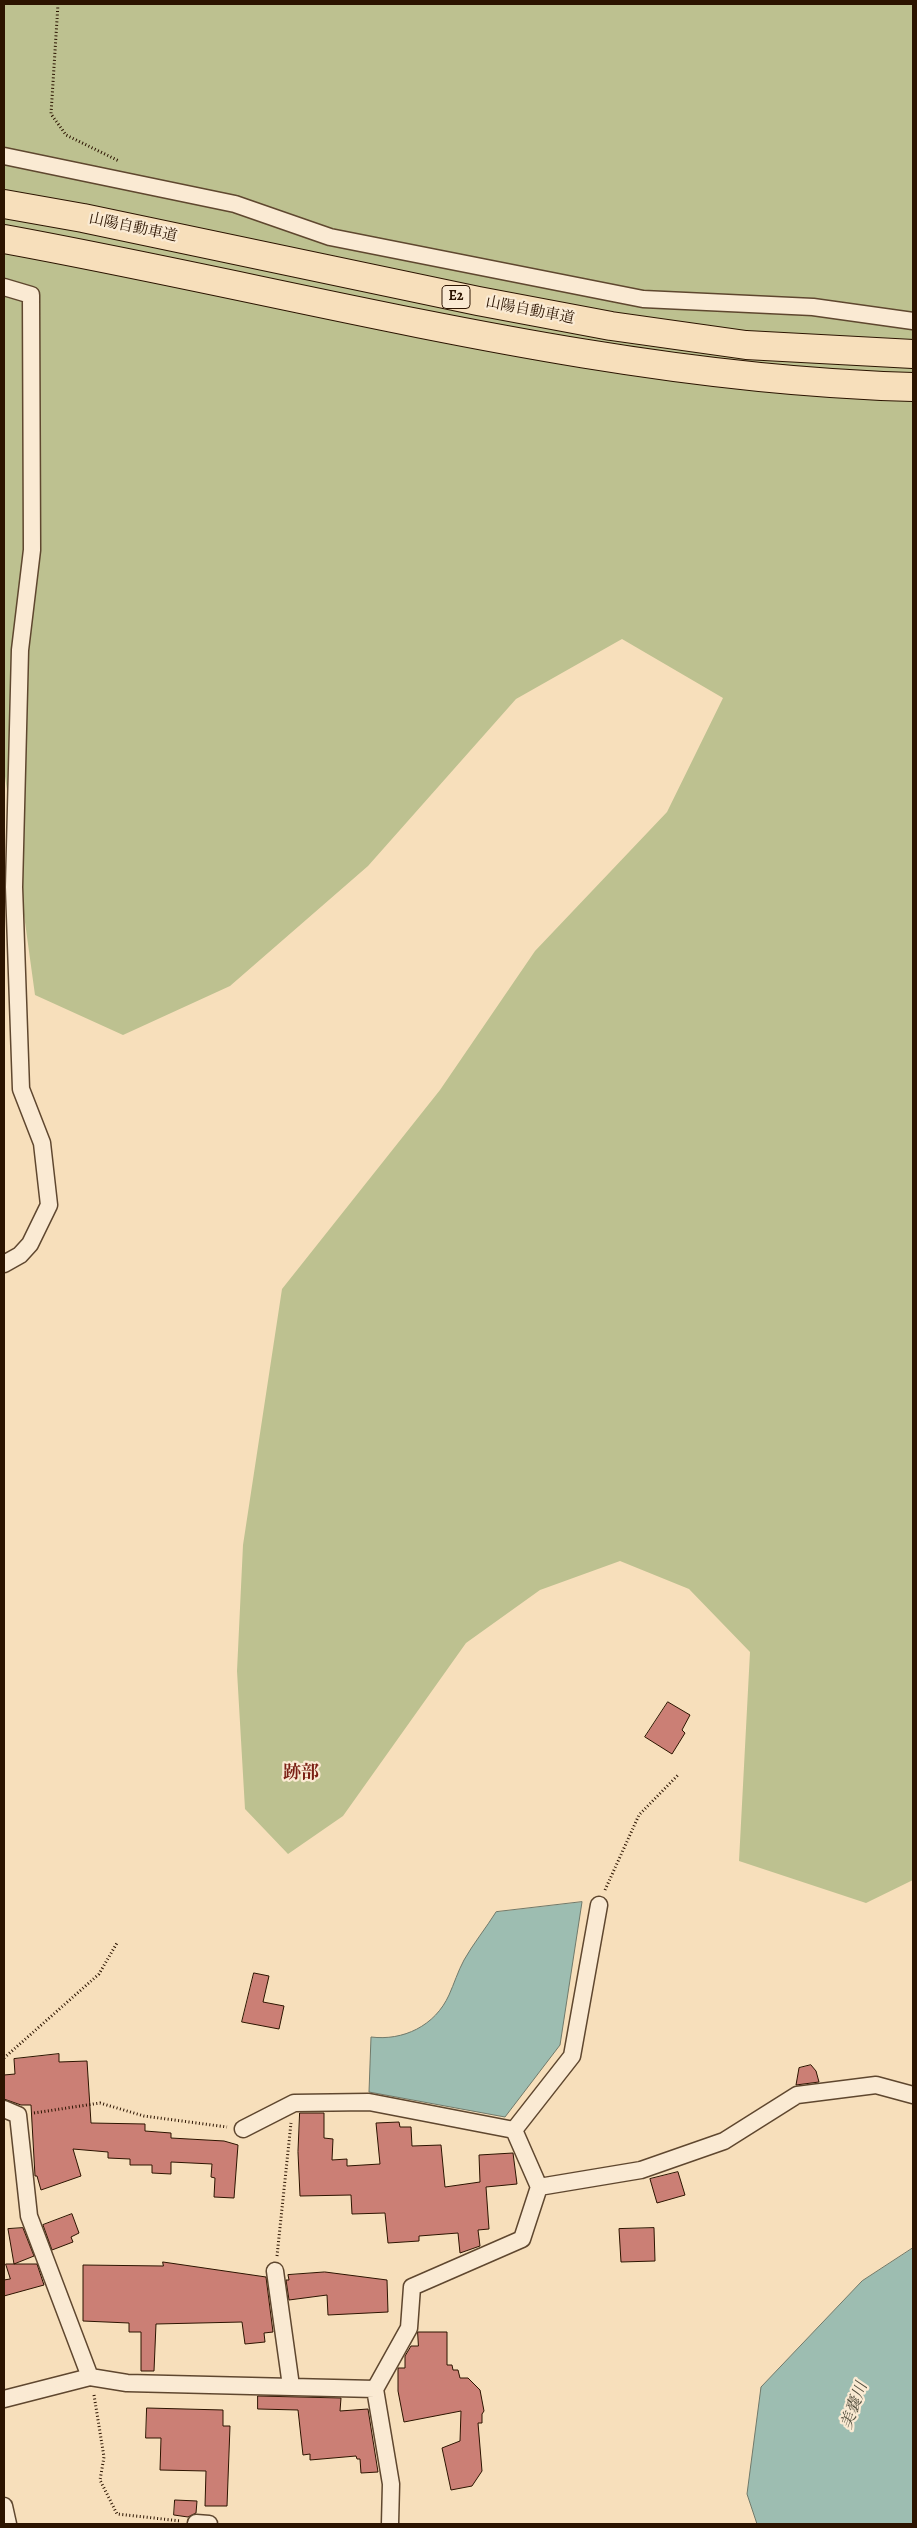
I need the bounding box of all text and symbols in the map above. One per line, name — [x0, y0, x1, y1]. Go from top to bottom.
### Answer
street label: 山陽自動車道 — [87, 210, 179, 246]
road number: E2 — [442, 286, 470, 308]
street label: 山陽自動車道 — [484, 294, 576, 328]
district label: 跡部 — [283, 1763, 319, 1785]
water label: 美嚢川 — [838, 2380, 872, 2432]

